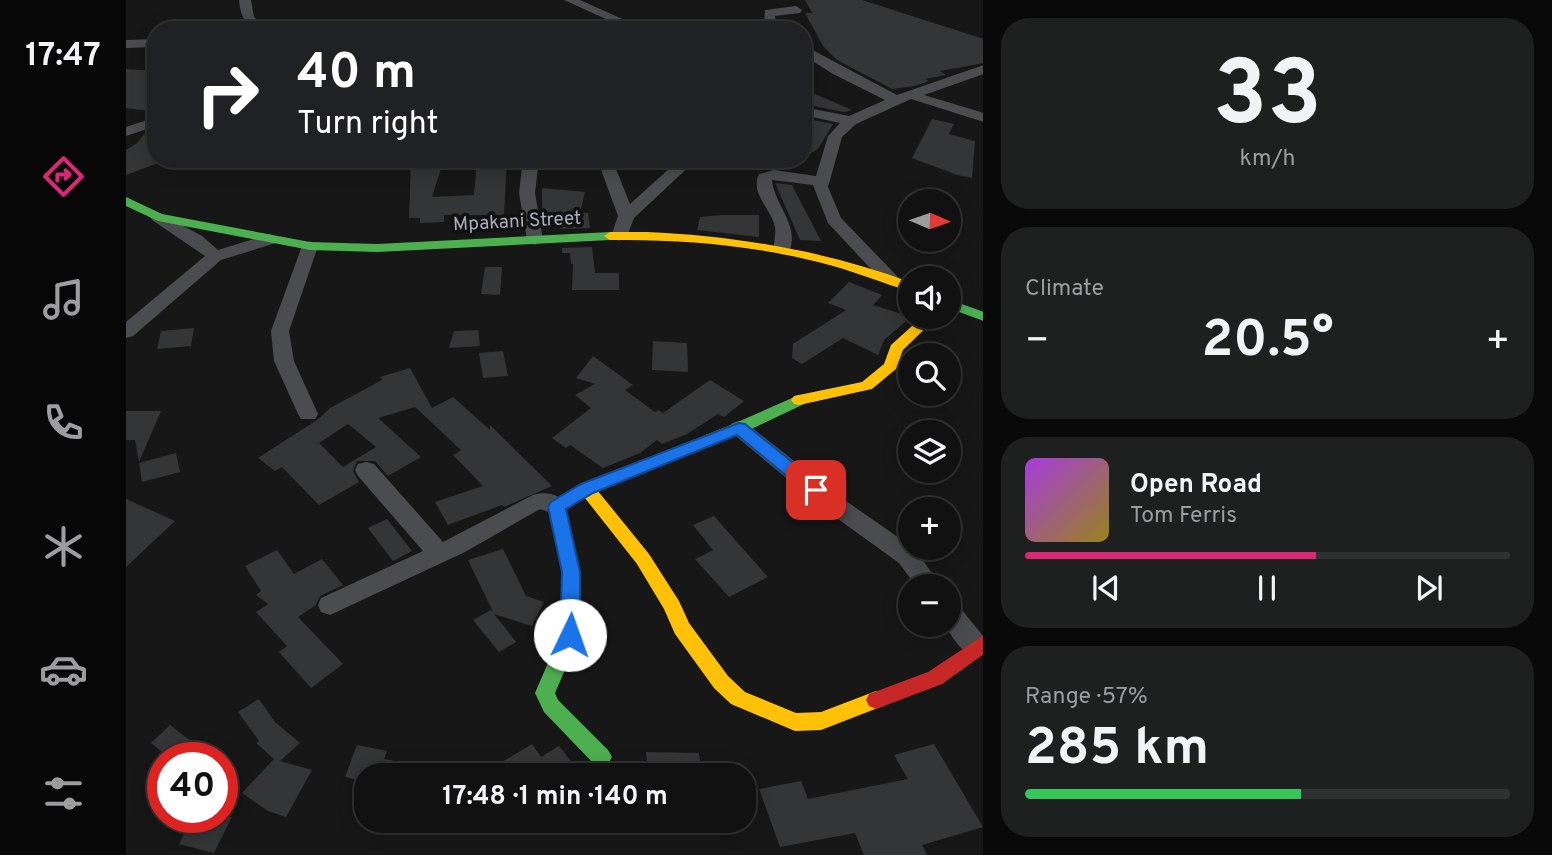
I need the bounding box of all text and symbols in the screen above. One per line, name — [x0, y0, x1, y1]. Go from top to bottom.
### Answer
text: 17:47 — [25, 37, 101, 77]
text: 33 — [1213, 42, 1322, 157]
text: 40 m — [297, 44, 416, 106]
icon: right — [182, 49, 273, 140]
text: Turn right — [297, 105, 439, 145]
text: km/h — [1240, 145, 1295, 174]
icon: directions — [39, 152, 88, 201]
north arrow — [898, 189, 961, 252]
map controls — [898, 189, 961, 637]
street label: Mpakani Street — [452, 207, 582, 237]
button: sound — [898, 266, 961, 329]
icon: music — [39, 275, 88, 324]
text: Climate — [1025, 275, 1104, 304]
text: 20.5° — [1201, 309, 1334, 375]
text: − — [1025, 318, 1050, 367]
text: + — [1485, 318, 1510, 367]
button: search — [898, 343, 961, 406]
icon: phone — [39, 398, 88, 447]
button: layers — [898, 420, 961, 483]
pin — [786, 460, 846, 520]
text: Open Road — [1130, 469, 1262, 502]
icon: arrive — [797, 471, 835, 509]
button: + — [898, 497, 961, 560]
text: Tom Ferris — [1130, 502, 1237, 531]
icon: climate — [39, 522, 88, 571]
icon: previous — [1087, 569, 1125, 607]
icon: pause — [1248, 569, 1286, 607]
icon: next — [1410, 569, 1448, 607]
button: − — [898, 574, 961, 637]
position arrow — [533, 598, 607, 672]
icon: car — [39, 645, 88, 694]
text: Range · 57% — [1025, 683, 1148, 712]
text: 285 km — [1025, 717, 1209, 783]
speed limit sign: 40 — [147, 742, 238, 833]
icon: filters — [39, 769, 88, 818]
text: 17:48 · 1 min · 140 m — [442, 781, 668, 814]

